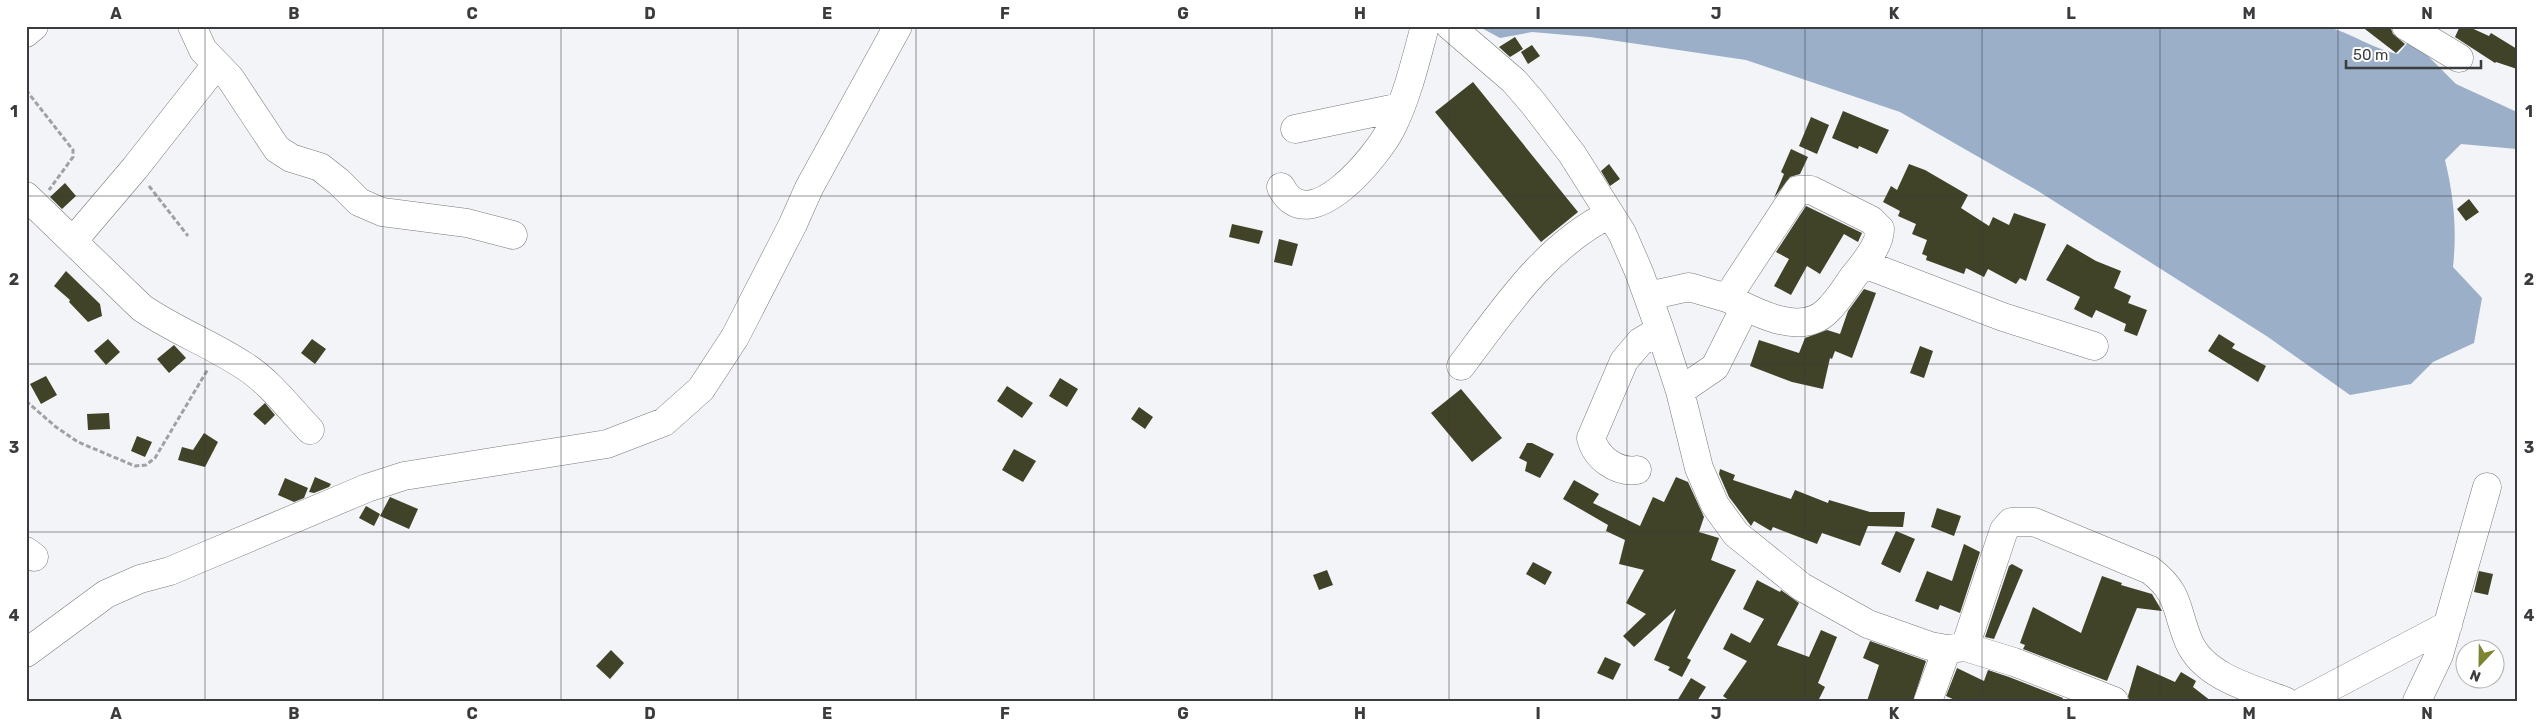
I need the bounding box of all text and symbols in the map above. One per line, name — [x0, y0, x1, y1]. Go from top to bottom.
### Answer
text: A — [110, 4, 122, 23]
text: B — [288, 4, 300, 23]
text: C — [466, 4, 478, 23]
text: D — [644, 4, 656, 23]
text: E — [822, 4, 832, 23]
text: F — [1000, 4, 1010, 23]
text: G — [1177, 4, 1189, 23]
text: H — [1354, 4, 1366, 23]
text: I — [1535, 4, 1541, 23]
text: J — [1711, 4, 1721, 23]
text: K — [1889, 4, 1900, 23]
text: L — [2066, 4, 2076, 23]
text: M — [2242, 4, 2256, 23]
text: N — [2421, 4, 2433, 23]
scale bar — [2346, 38, 2480, 70]
text: 50 m — [2353, 46, 2388, 64]
text: 1 — [10, 102, 18, 121]
text: 1 — [2525, 102, 2533, 121]
text: 2 — [9, 270, 19, 289]
text: 2 — [2524, 270, 2534, 289]
text: 3 — [9, 438, 19, 457]
text: 3 — [2524, 438, 2534, 457]
text: 4 — [9, 606, 20, 625]
text: 4 — [2524, 606, 2535, 625]
north arrow — [2456, 640, 2506, 690]
text: N — [2467, 666, 2483, 685]
text: A — [110, 704, 122, 723]
text: B — [288, 704, 300, 723]
text: C — [466, 704, 478, 723]
text: D — [644, 704, 656, 723]
text: E — [822, 704, 832, 723]
text: F — [1000, 704, 1010, 723]
text: G — [1177, 704, 1189, 723]
text: H — [1354, 704, 1366, 723]
text: I — [1535, 704, 1541, 723]
text: J — [1711, 704, 1721, 723]
text: K — [1889, 704, 1900, 723]
text: L — [2066, 704, 2076, 723]
text: M — [2242, 704, 2256, 723]
text: N — [2421, 704, 2433, 723]

